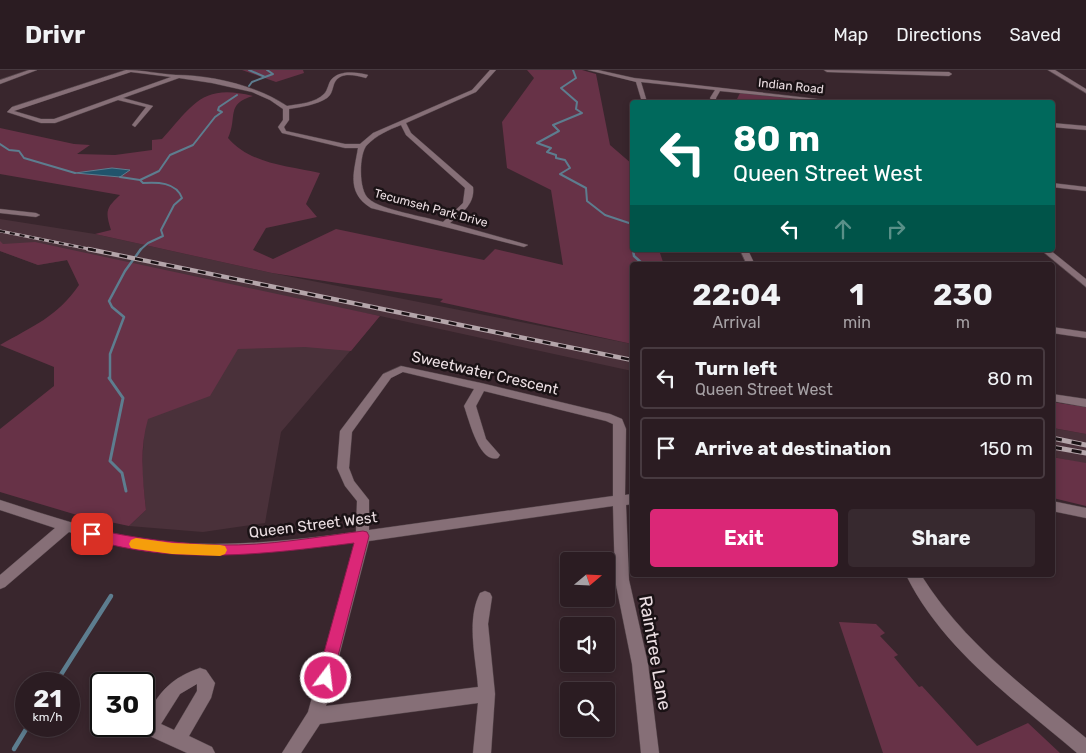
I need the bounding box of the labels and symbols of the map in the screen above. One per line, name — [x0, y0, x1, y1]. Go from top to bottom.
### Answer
street label: Indian Road — [758, 76, 824, 96]
street label: Tecumseh Park Drive — [373, 186, 489, 230]
street label: Sweetwater Crescent — [410, 347, 560, 399]
street label: Queen Street West — [248, 508, 378, 542]
pin — [71, 513, 113, 555]
north arrow — [560, 552, 615, 608]
street label: Raintree Lane — [634, 594, 676, 712]
position arrow — [299, 651, 351, 703]
speed limit sign: 30 — [90, 672, 155, 737]

